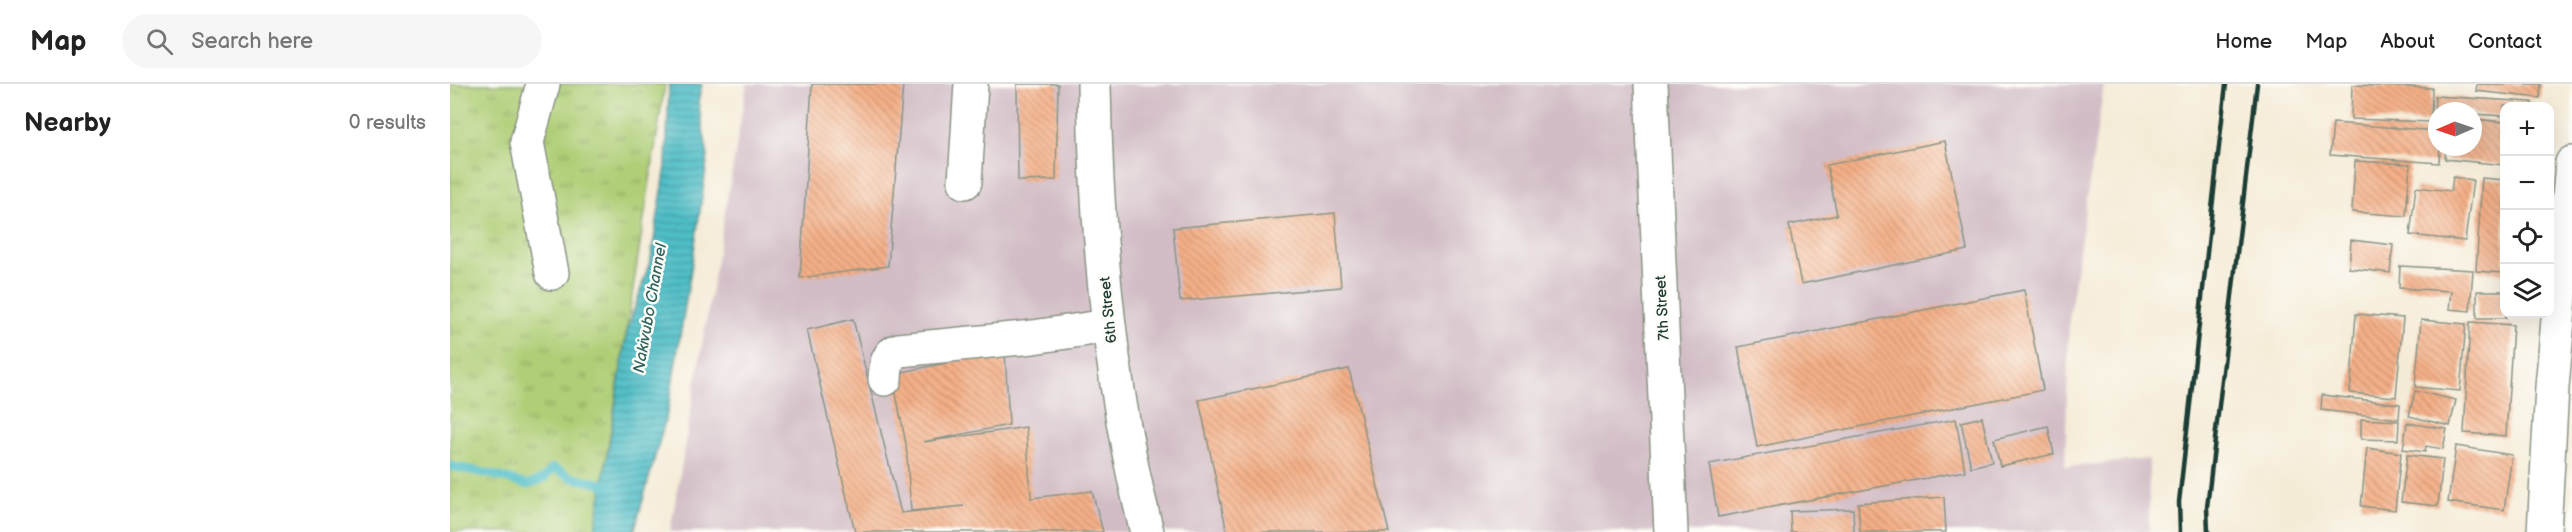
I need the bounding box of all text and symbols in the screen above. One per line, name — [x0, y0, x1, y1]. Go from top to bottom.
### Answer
search box — [122, 14, 542, 68]
text: Map — [30, 25, 86, 58]
icon: search — [143, 25, 176, 58]
text: Search here — [191, 28, 313, 55]
text: Home — [2215, 29, 2272, 54]
text: Map — [2305, 29, 2347, 54]
text: About — [2380, 29, 2435, 54]
text: Contact — [2468, 29, 2542, 54]
north arrow — [2428, 102, 2482, 156]
map controls — [2500, 102, 2554, 318]
button: + — [2500, 102, 2554, 156]
text: Nearby — [24, 108, 111, 139]
text: 0 results — [349, 111, 426, 135]
button: − — [2500, 156, 2554, 210]
button: locate — [2500, 210, 2554, 264]
water label: Nakivubo Channel — [630, 241, 671, 375]
button: layers — [2500, 264, 2554, 318]
street label: 6th Street — [1096, 275, 1121, 344]
street label: 7th Street — [1651, 275, 1674, 341]

